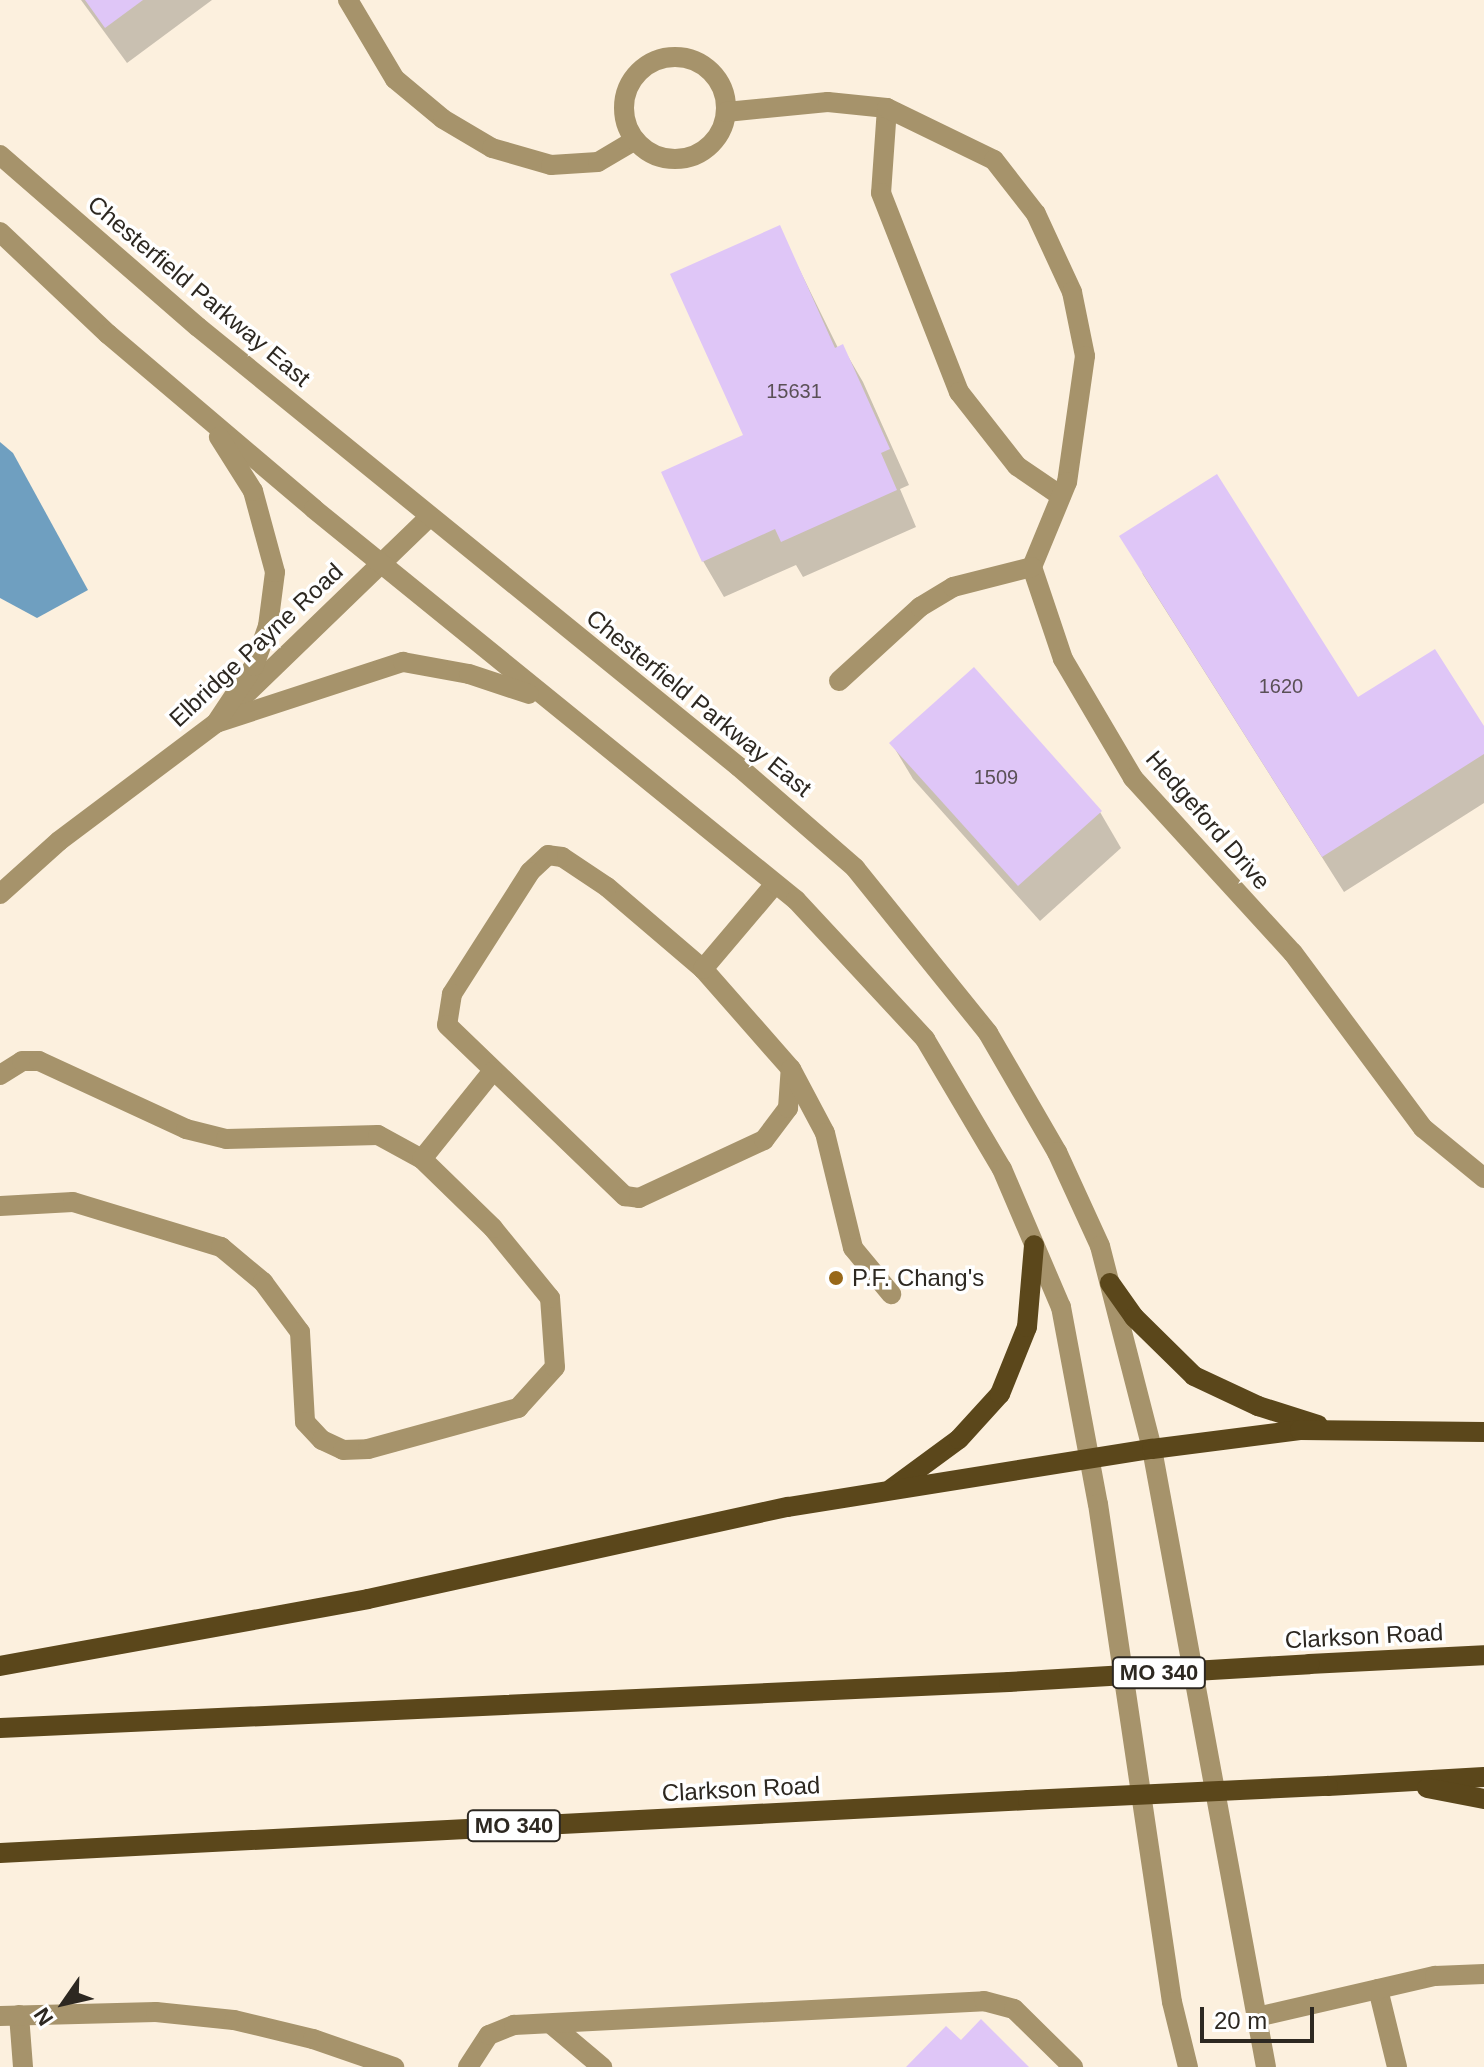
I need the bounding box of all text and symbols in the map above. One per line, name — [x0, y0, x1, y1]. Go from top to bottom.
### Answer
street label: Chesterfield Parkway East — [82, 190, 316, 392]
house number: 15631 — [766, 379, 822, 403]
street label: Elbridge Payne Road — [163, 557, 349, 733]
street label: Chesterfield Parkway East — [581, 603, 817, 803]
house number: 1620 — [1259, 674, 1303, 698]
street label: Hedgeford Drive — [1140, 745, 1276, 895]
house number: 1509 — [974, 765, 1018, 789]
place label: P.F. Chang's — [852, 1264, 984, 1292]
marker: P.F. Chang's — [827, 1269, 845, 1287]
street label: Clarkson Road — [1284, 1617, 1444, 1655]
road number: MO 340 — [1111, 1655, 1207, 1691]
street label: Clarkson Road — [661, 1770, 821, 1808]
road number: MO 340 — [466, 1808, 562, 1844]
north arrow — [24, 1963, 104, 2043]
scale bar — [1204, 1991, 1318, 2041]
text: N — [29, 2003, 58, 2030]
text: 20 m — [1214, 2007, 1267, 2034]

